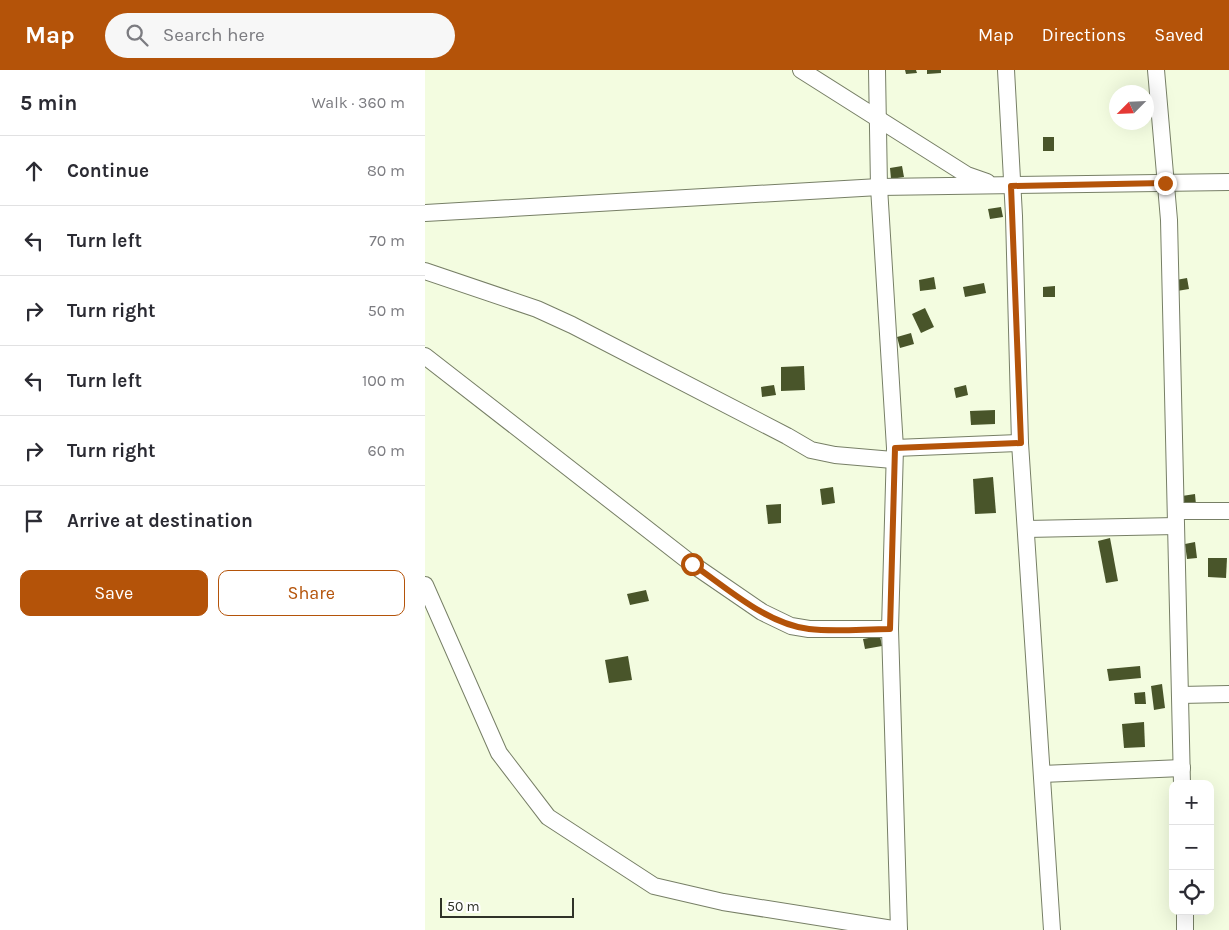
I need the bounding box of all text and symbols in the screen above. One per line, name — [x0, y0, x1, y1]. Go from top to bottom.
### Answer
search box — [105, 13, 455, 58]
text: Map — [25, 21, 75, 49]
icon: search — [123, 21, 151, 49]
text: Search here — [163, 24, 265, 46]
text: Map — [978, 24, 1014, 46]
text: Directions — [1042, 24, 1126, 46]
text: Saved — [1154, 24, 1204, 46]
north arrow — [1109, 85, 1154, 130]
text: 5 min — [20, 91, 77, 115]
text: Walk · 360 m — [312, 93, 405, 112]
icon: ahead — [20, 157, 48, 185]
text: Continue — [67, 160, 149, 182]
text: 80 m — [367, 161, 405, 180]
route end — [1154, 172, 1177, 195]
icon: left — [20, 227, 48, 255]
text: Turn left — [67, 230, 142, 252]
text: 70 m — [369, 231, 405, 250]
icon: right — [20, 297, 48, 325]
text: Turn right — [67, 300, 156, 322]
text: 50 m — [368, 301, 405, 320]
icon: left — [20, 367, 48, 395]
text: Turn left — [67, 370, 142, 392]
text: 100 m — [362, 371, 405, 390]
icon: right — [20, 437, 48, 465]
text: Turn right — [67, 440, 156, 462]
text: 60 m — [368, 441, 405, 460]
icon: arrive — [20, 507, 48, 535]
text: Arrive at destination — [67, 510, 253, 532]
route start — [681, 553, 704, 576]
button: Save — [20, 570, 208, 616]
button: Share — [218, 570, 405, 616]
map controls — [1169, 780, 1214, 915]
button: + — [1169, 780, 1214, 825]
button: − — [1169, 825, 1214, 870]
button: locate — [1169, 870, 1214, 915]
scale bar — [440, 895, 574, 918]
text: 50 m — [447, 898, 480, 915]

